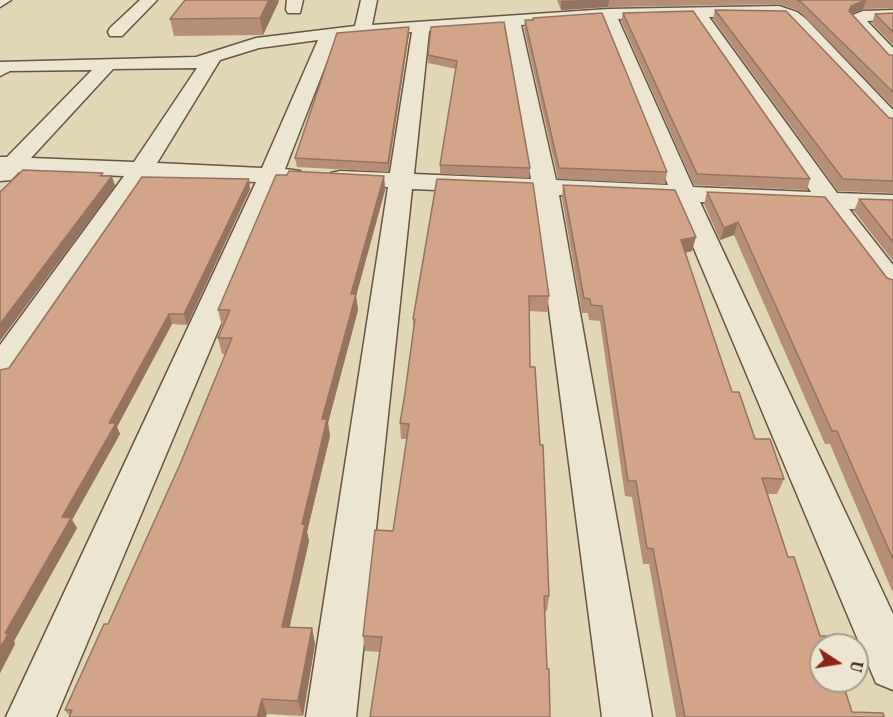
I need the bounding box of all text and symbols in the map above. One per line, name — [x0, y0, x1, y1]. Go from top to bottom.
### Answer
north arrow — [809, 633, 869, 693]
text: U — [843, 659, 867, 674]

